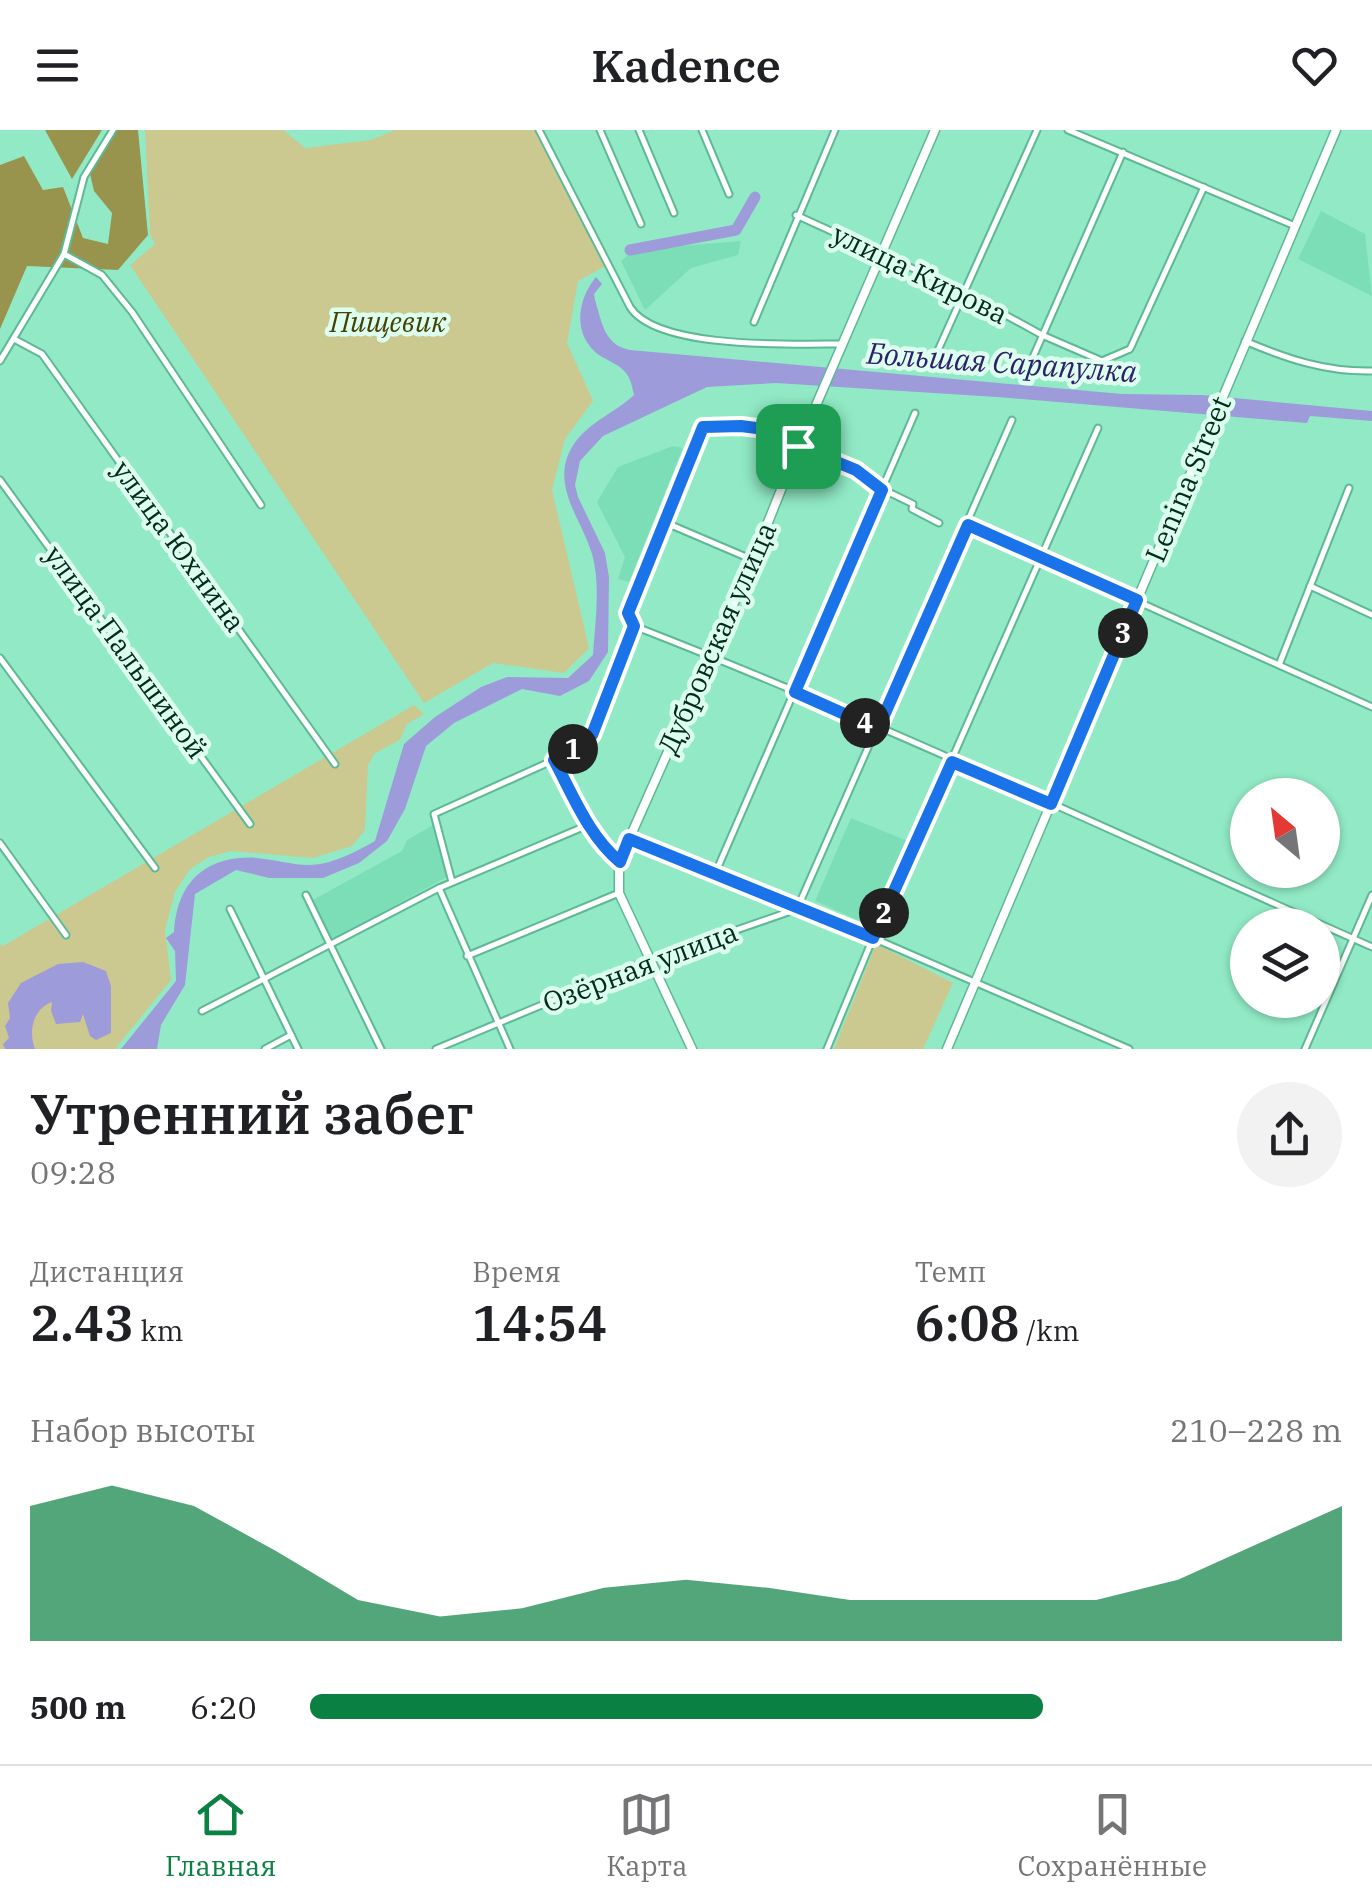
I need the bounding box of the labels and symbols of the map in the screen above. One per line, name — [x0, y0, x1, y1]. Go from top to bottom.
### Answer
street label: улица Кирова — [826, 215, 1014, 332]
park label: Пищевик — [329, 303, 447, 340]
water label: Большая Сарапулка — [865, 333, 1139, 390]
street label: Lenina Street — [1136, 390, 1239, 567]
pin — [756, 404, 841, 489]
street label: улица Юхнина — [105, 452, 254, 639]
street label: Дубровская улица — [649, 516, 784, 760]
street label: улица Пальшиной — [37, 538, 216, 766]
pin: 3 — [1098, 608, 1148, 658]
pin: 4 — [840, 698, 890, 748]
pin: 1 — [548, 724, 598, 774]
north arrow — [1230, 778, 1340, 888]
pin: 2 — [859, 888, 909, 938]
street label: Озёрная улица — [537, 912, 743, 1021]

